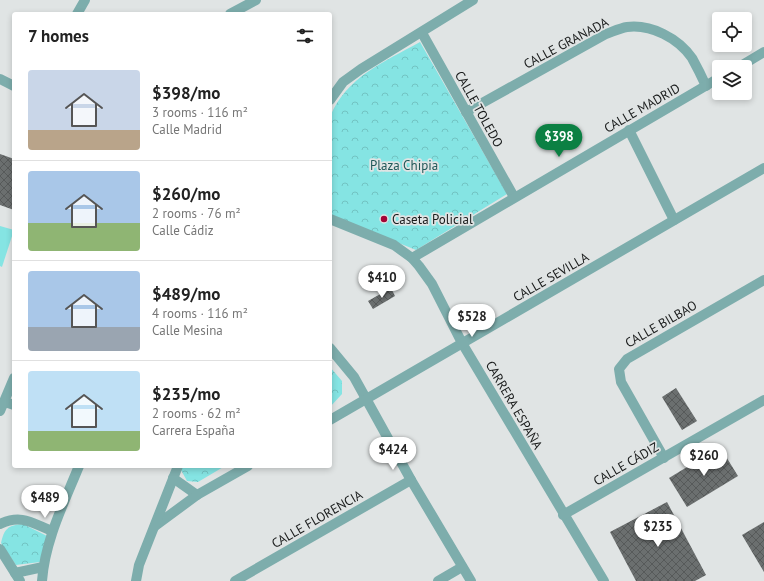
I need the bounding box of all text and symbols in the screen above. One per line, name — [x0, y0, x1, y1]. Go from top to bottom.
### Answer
map controls — [712, 12, 752, 100]
button: locate — [712, 12, 752, 52]
street label: CALLE GRANADA — [521, 13, 612, 72]
text: 7 homes — [28, 25, 89, 47]
icon: filters — [294, 25, 316, 47]
button: layers — [712, 60, 752, 100]
street label: CALLE TOLEDO — [451, 68, 507, 150]
street label: CALLE MADRID — [601, 79, 683, 137]
text: $398/mo — [152, 82, 220, 104]
icon: home — [60, 86, 108, 134]
text: 3 rooms · 116 m² — [152, 104, 248, 121]
text: Calle Madrid — [152, 121, 222, 138]
pin: $398 — [535, 124, 583, 158]
text: $398 — [544, 128, 574, 145]
park label: Plaza Chipia — [370, 157, 438, 174]
text: $260/mo — [152, 183, 220, 205]
icon: home — [60, 187, 108, 235]
text: 2 rooms · 76 m² — [152, 205, 241, 222]
place label: Caseta Policial — [392, 211, 473, 228]
marker: Caseta Policial — [379, 214, 389, 224]
text: Calle Cádiz — [152, 222, 213, 239]
street label: CALLE SEVILLA — [510, 248, 592, 306]
pin: $410 — [358, 265, 406, 299]
text: $410 — [367, 269, 397, 286]
text: $489/mo — [152, 283, 220, 305]
icon: home — [60, 287, 108, 335]
street label: CALLE BILBAO — [622, 296, 700, 351]
pin: $528 — [448, 304, 496, 338]
text: 4 rooms · 116 m² — [152, 305, 248, 322]
text: $528 — [457, 308, 487, 325]
text: Calle Mesina — [152, 322, 223, 339]
street label: CARRERA ESPAÑA — [482, 358, 546, 453]
text: $235/mo — [152, 383, 220, 405]
icon: home — [60, 387, 108, 435]
text: 2 rooms · 62 m² — [152, 405, 241, 422]
text: Carrera España — [152, 422, 235, 439]
pin: $424 — [369, 437, 417, 471]
street label: CALLE CÁDIZ — [590, 438, 662, 490]
text: $424 — [378, 441, 408, 458]
pin: $260 — [680, 443, 728, 477]
text: $260 — [689, 447, 719, 464]
pin: $489 — [21, 485, 69, 519]
street label: CALLE FLORENCIA — [268, 486, 366, 552]
text: $489 — [30, 489, 60, 506]
pin: $235 — [634, 514, 682, 548]
text: $235 — [643, 518, 673, 535]

